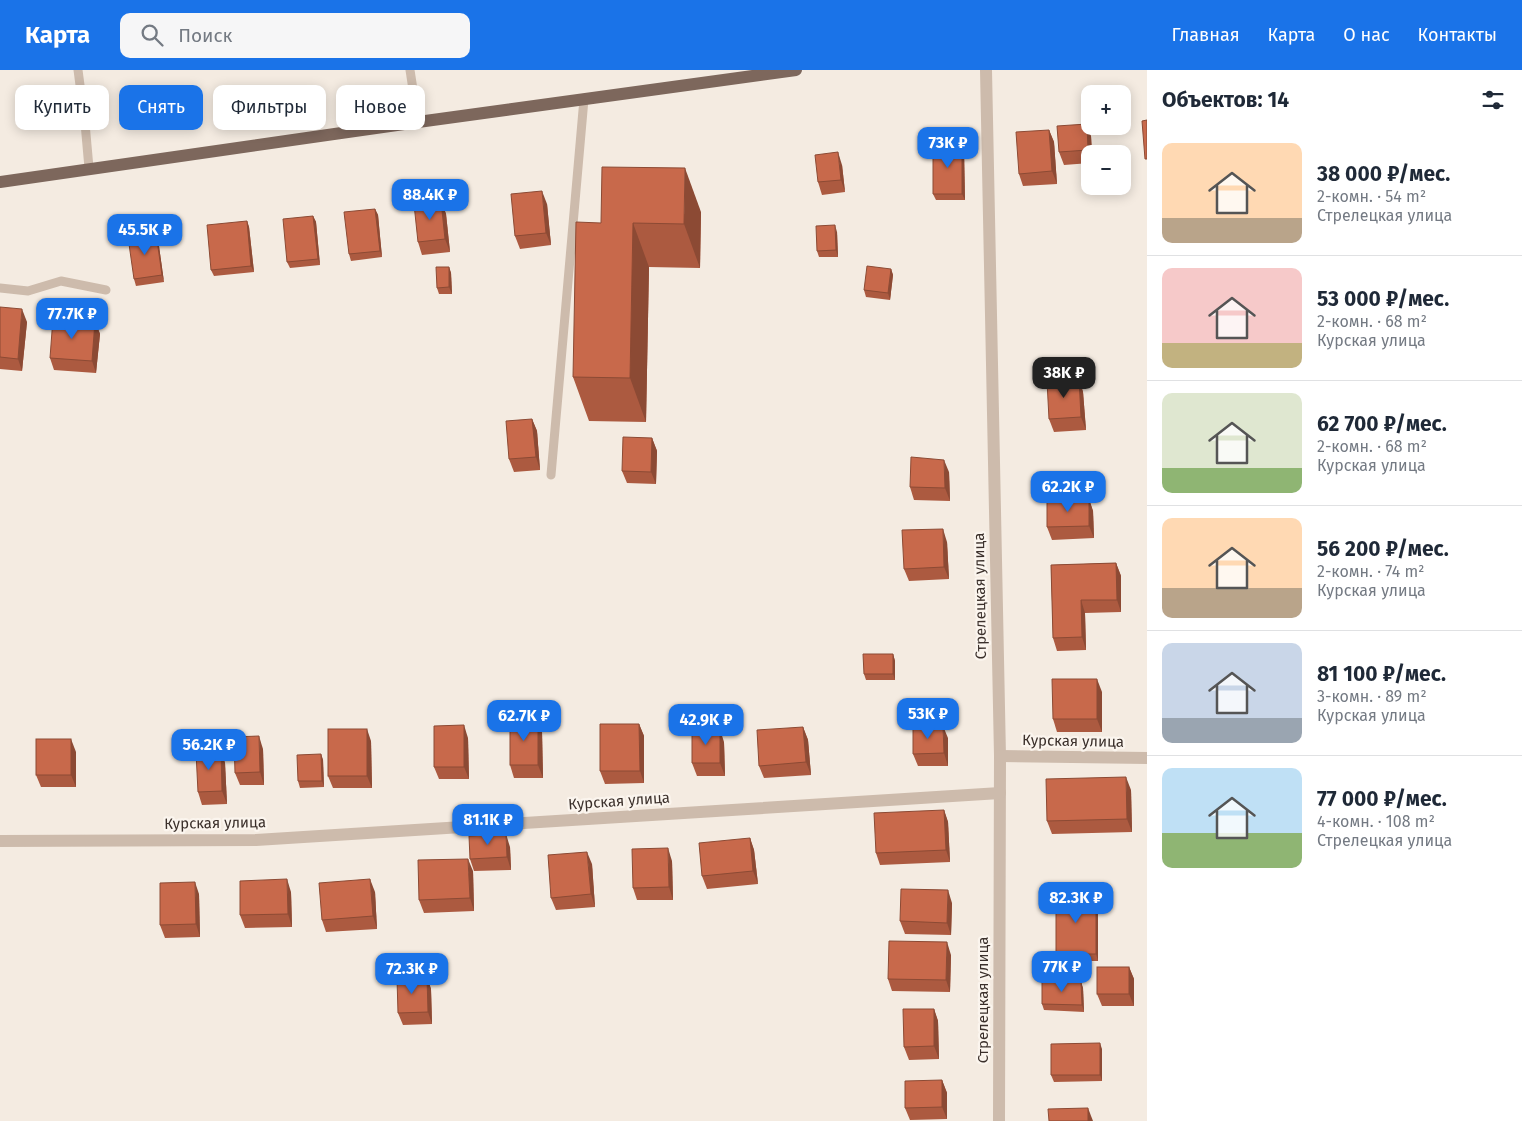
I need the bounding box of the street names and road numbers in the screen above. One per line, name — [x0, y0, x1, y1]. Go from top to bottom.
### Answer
street label: Стрелецкая улица — [970, 533, 990, 659]
street label: Курская улица — [1022, 731, 1124, 751]
street label: Курская улица — [568, 788, 670, 814]
street label: Курская улица — [164, 813, 266, 833]
street label: Стрелецкая улица — [974, 937, 992, 1063]

